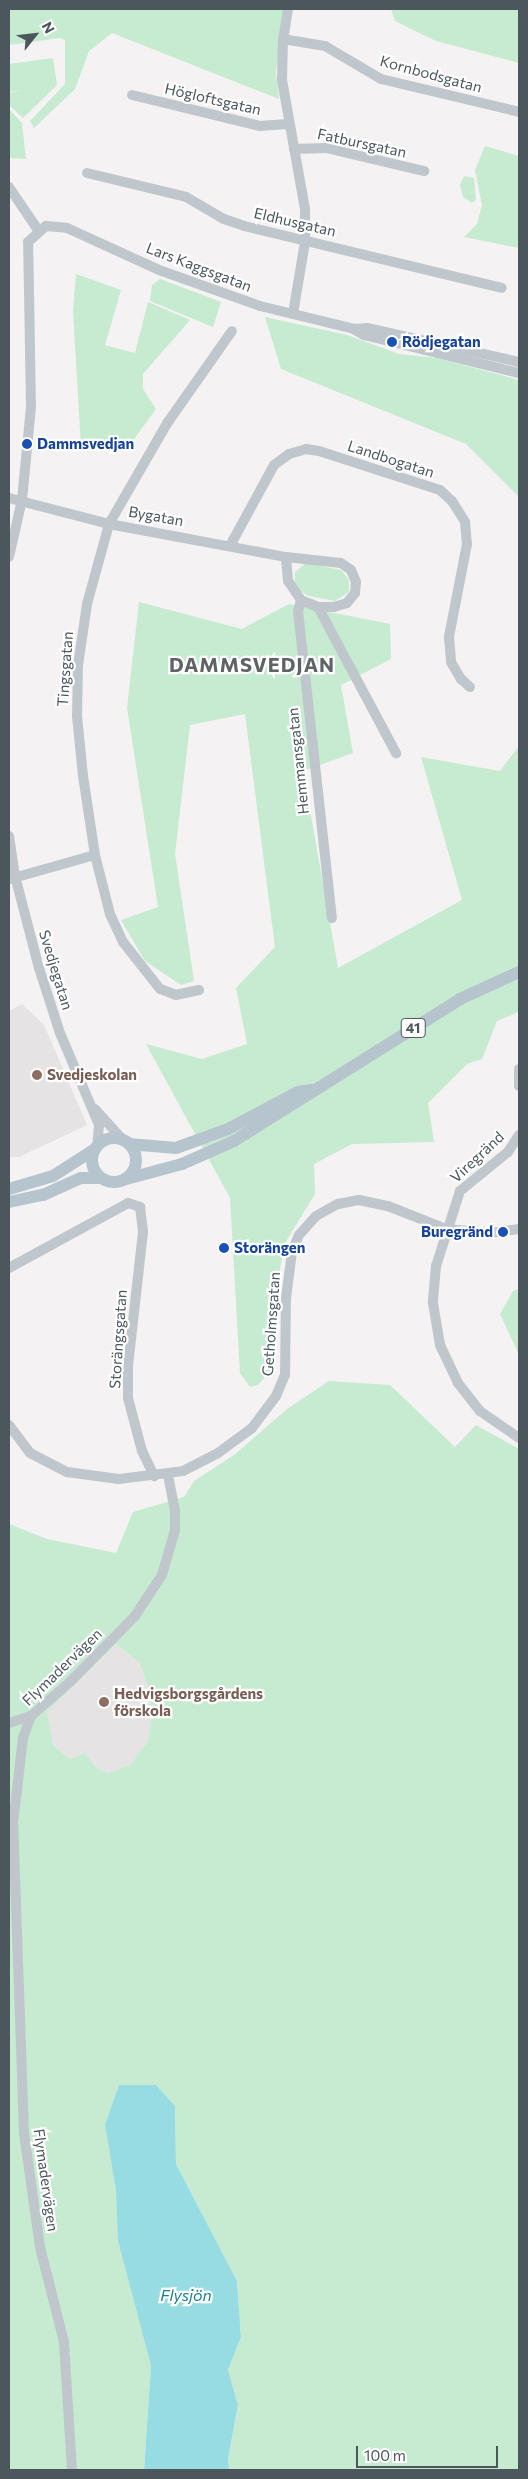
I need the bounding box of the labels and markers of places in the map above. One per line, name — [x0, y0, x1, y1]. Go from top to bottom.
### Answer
place label: Rödjegatan — [402, 333, 481, 351]
marker: Rödjegatan — [386, 336, 398, 348]
place label: Dammsvedjan — [37, 435, 134, 453]
marker: Dammsvedjan — [21, 438, 33, 450]
place label: Svedjeskolan — [47, 1066, 137, 1084]
marker: Svedjeskolan — [31, 1069, 43, 1081]
place label: Buregränd — [421, 1223, 493, 1241]
marker: Buregränd — [497, 1226, 509, 1238]
place label: Storängen — [234, 1239, 305, 1257]
marker: Storängen — [218, 1242, 230, 1254]
place label: Hedvigsborgsgårdens förskola — [114, 1684, 263, 1719]
marker: Hedvigsborgsgårdens förskola — [98, 1696, 110, 1708]

